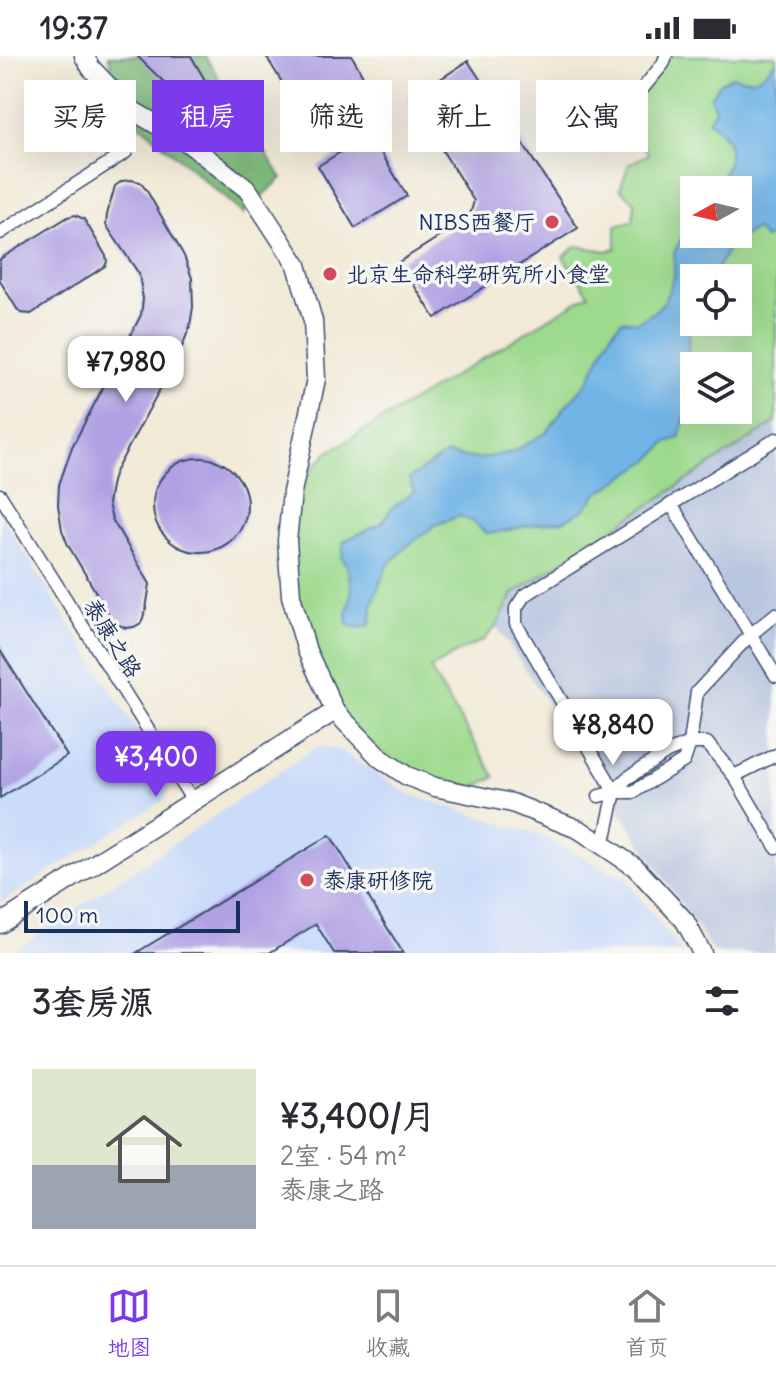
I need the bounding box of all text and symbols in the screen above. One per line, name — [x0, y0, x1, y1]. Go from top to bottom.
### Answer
text: 19:37 — [40, 9, 108, 47]
chip: 买房 — [24, 80, 136, 152]
chip: 租房 — [152, 80, 264, 152]
chip: 筛选 — [280, 80, 392, 152]
chip: 新上 — [408, 80, 520, 152]
chip: 公寓 — [536, 80, 648, 152]
north arrow — [680, 176, 752, 248]
map controls — [680, 176, 752, 424]
place label: NIBS西餐厅 — [419, 208, 536, 236]
marker: NIBS西餐厅 — [543, 213, 561, 231]
place label: 北京生命科学研究所小食堂 — [346, 260, 610, 288]
button: locate — [680, 264, 752, 336]
marker: 北京生命科学研究所小食堂 — [321, 265, 339, 283]
pin: ¥7,980 — [61, 336, 191, 404]
text: ¥7,980 — [86, 345, 166, 378]
button: layers — [680, 352, 752, 424]
street label: 泰康之路 — [78, 593, 148, 683]
pin: ¥8,840 — [548, 699, 678, 767]
text: ¥8,840 — [572, 708, 654, 741]
pin: ¥3,400 — [91, 731, 221, 799]
text: ¥3,400 — [114, 740, 198, 773]
place label: 泰康研修院 — [323, 866, 433, 894]
marker: 泰康研修院 — [298, 871, 316, 889]
scale bar — [24, 897, 240, 933]
text: 100 m — [36, 901, 98, 929]
icon: filters — [700, 979, 744, 1023]
text: 3套房源 — [32, 980, 153, 1023]
text: ¥3,400/月 — [280, 1094, 436, 1137]
icon: home — [96, 1101, 192, 1197]
text: 2室 · 54 m² — [280, 1139, 407, 1172]
text: 泰康之路 — [280, 1173, 384, 1206]
tab: 地图 — [107, 1284, 151, 1361]
tab: 收藏 — [366, 1284, 410, 1361]
tab: 首页 — [625, 1284, 669, 1361]

